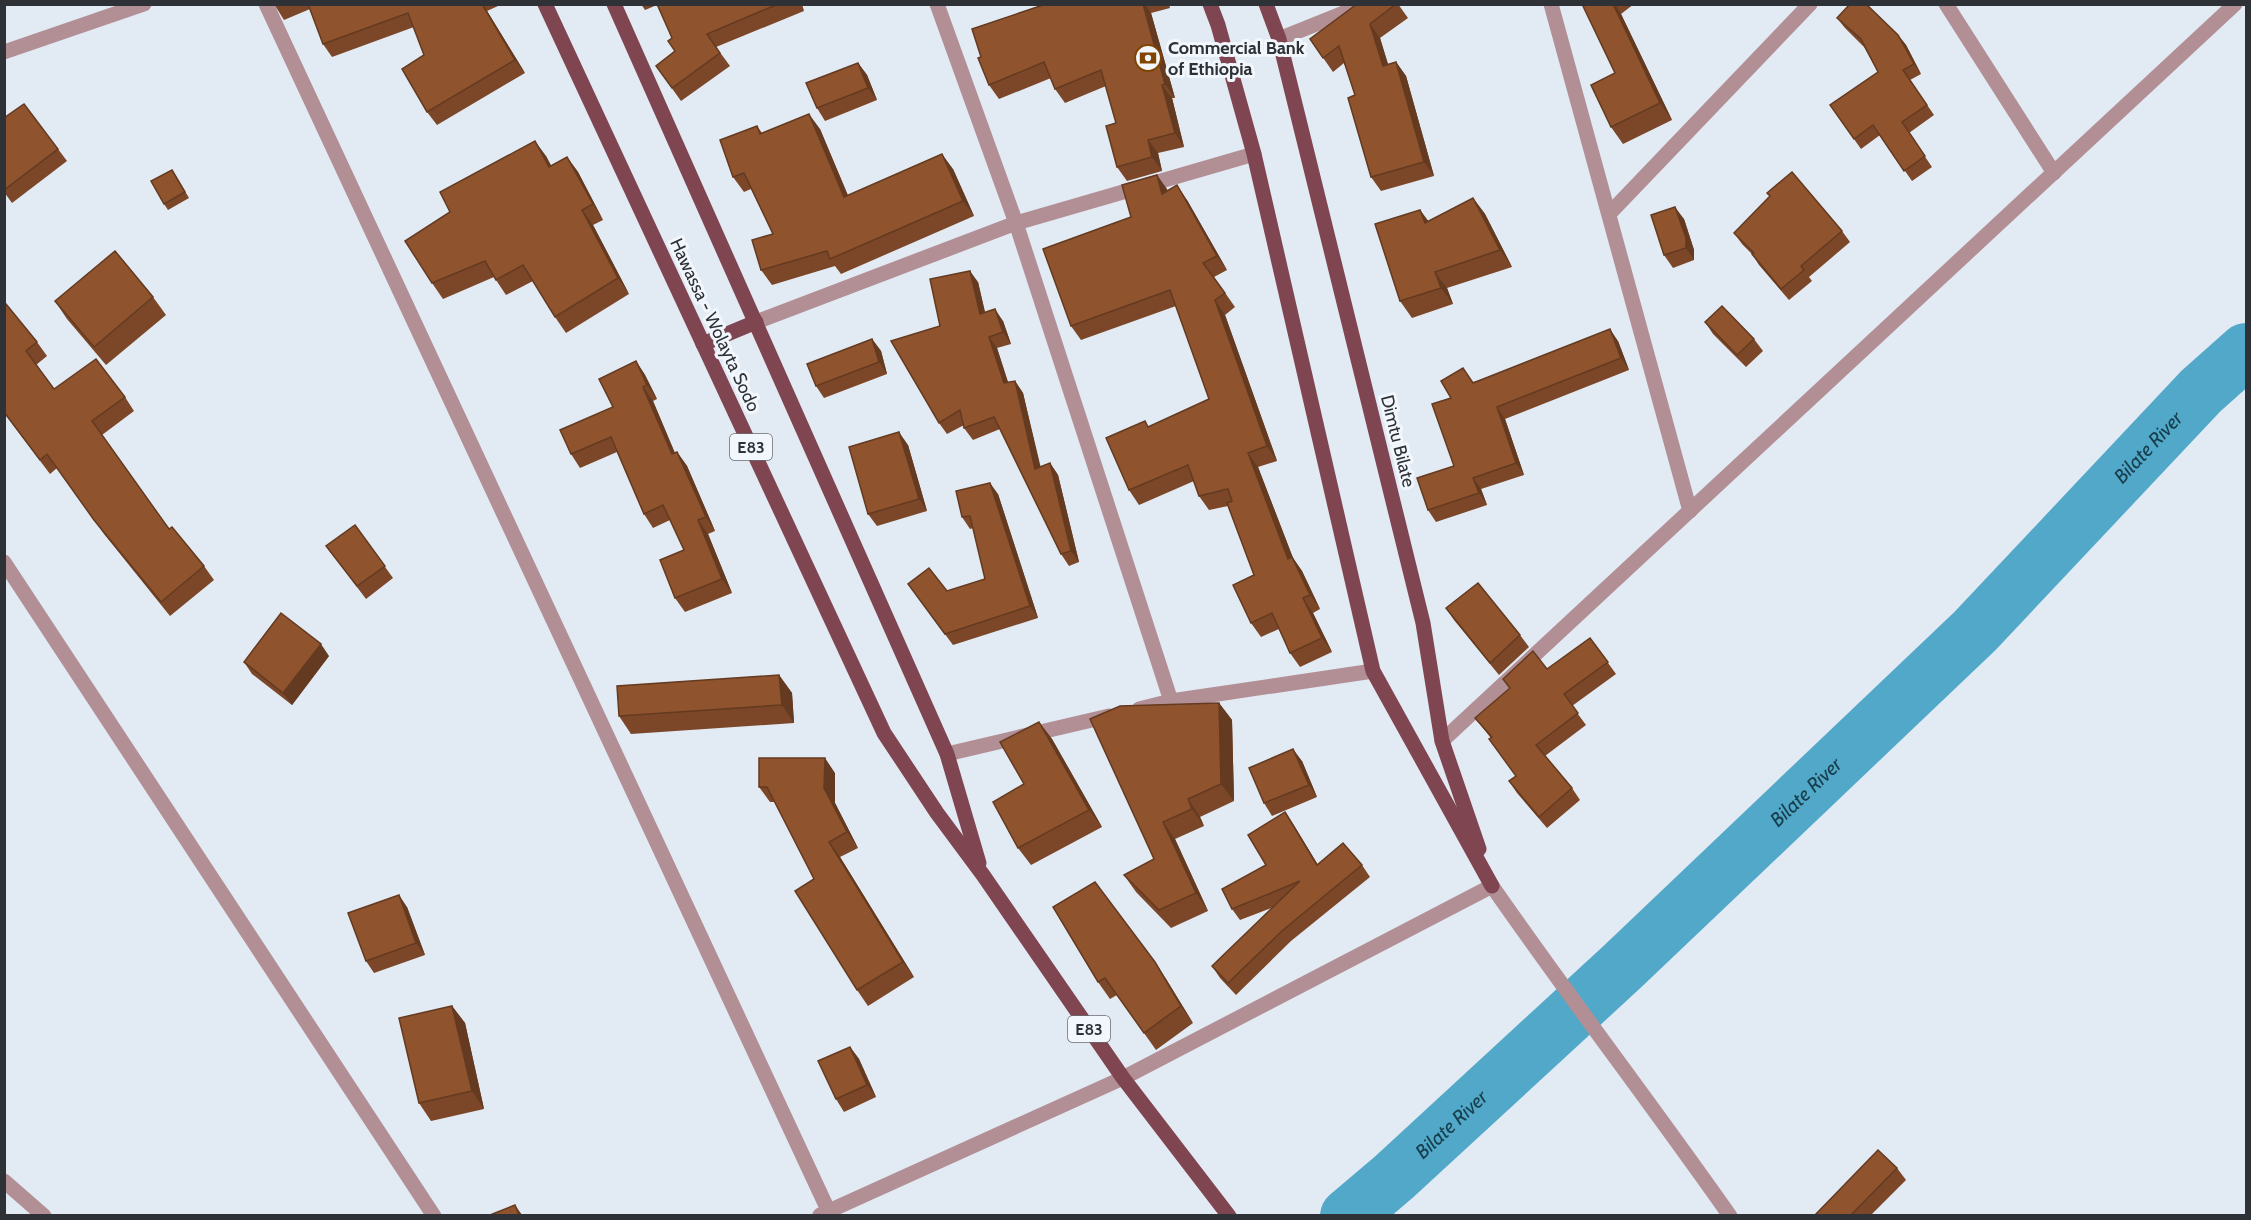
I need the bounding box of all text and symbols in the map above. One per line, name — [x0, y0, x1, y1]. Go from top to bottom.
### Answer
place label: Commercial Bank of Ethiopia — [1168, 37, 1305, 80]
bank icon: Commercial Bank of Ethiopia — [1133, 43, 1163, 73]
street label: Hawassa - Wolayta Sodo — [665, 235, 765, 415]
street label: Dimtu Bilate — [1376, 393, 1420, 489]
water label: Bilate River — [2109, 406, 2188, 488]
road number: E83 — [730, 434, 772, 460]
water label: Bilate River — [1765, 752, 1847, 832]
road number: E83 — [1068, 1016, 1110, 1042]
water label: Bilate River — [1410, 1085, 1493, 1164]

